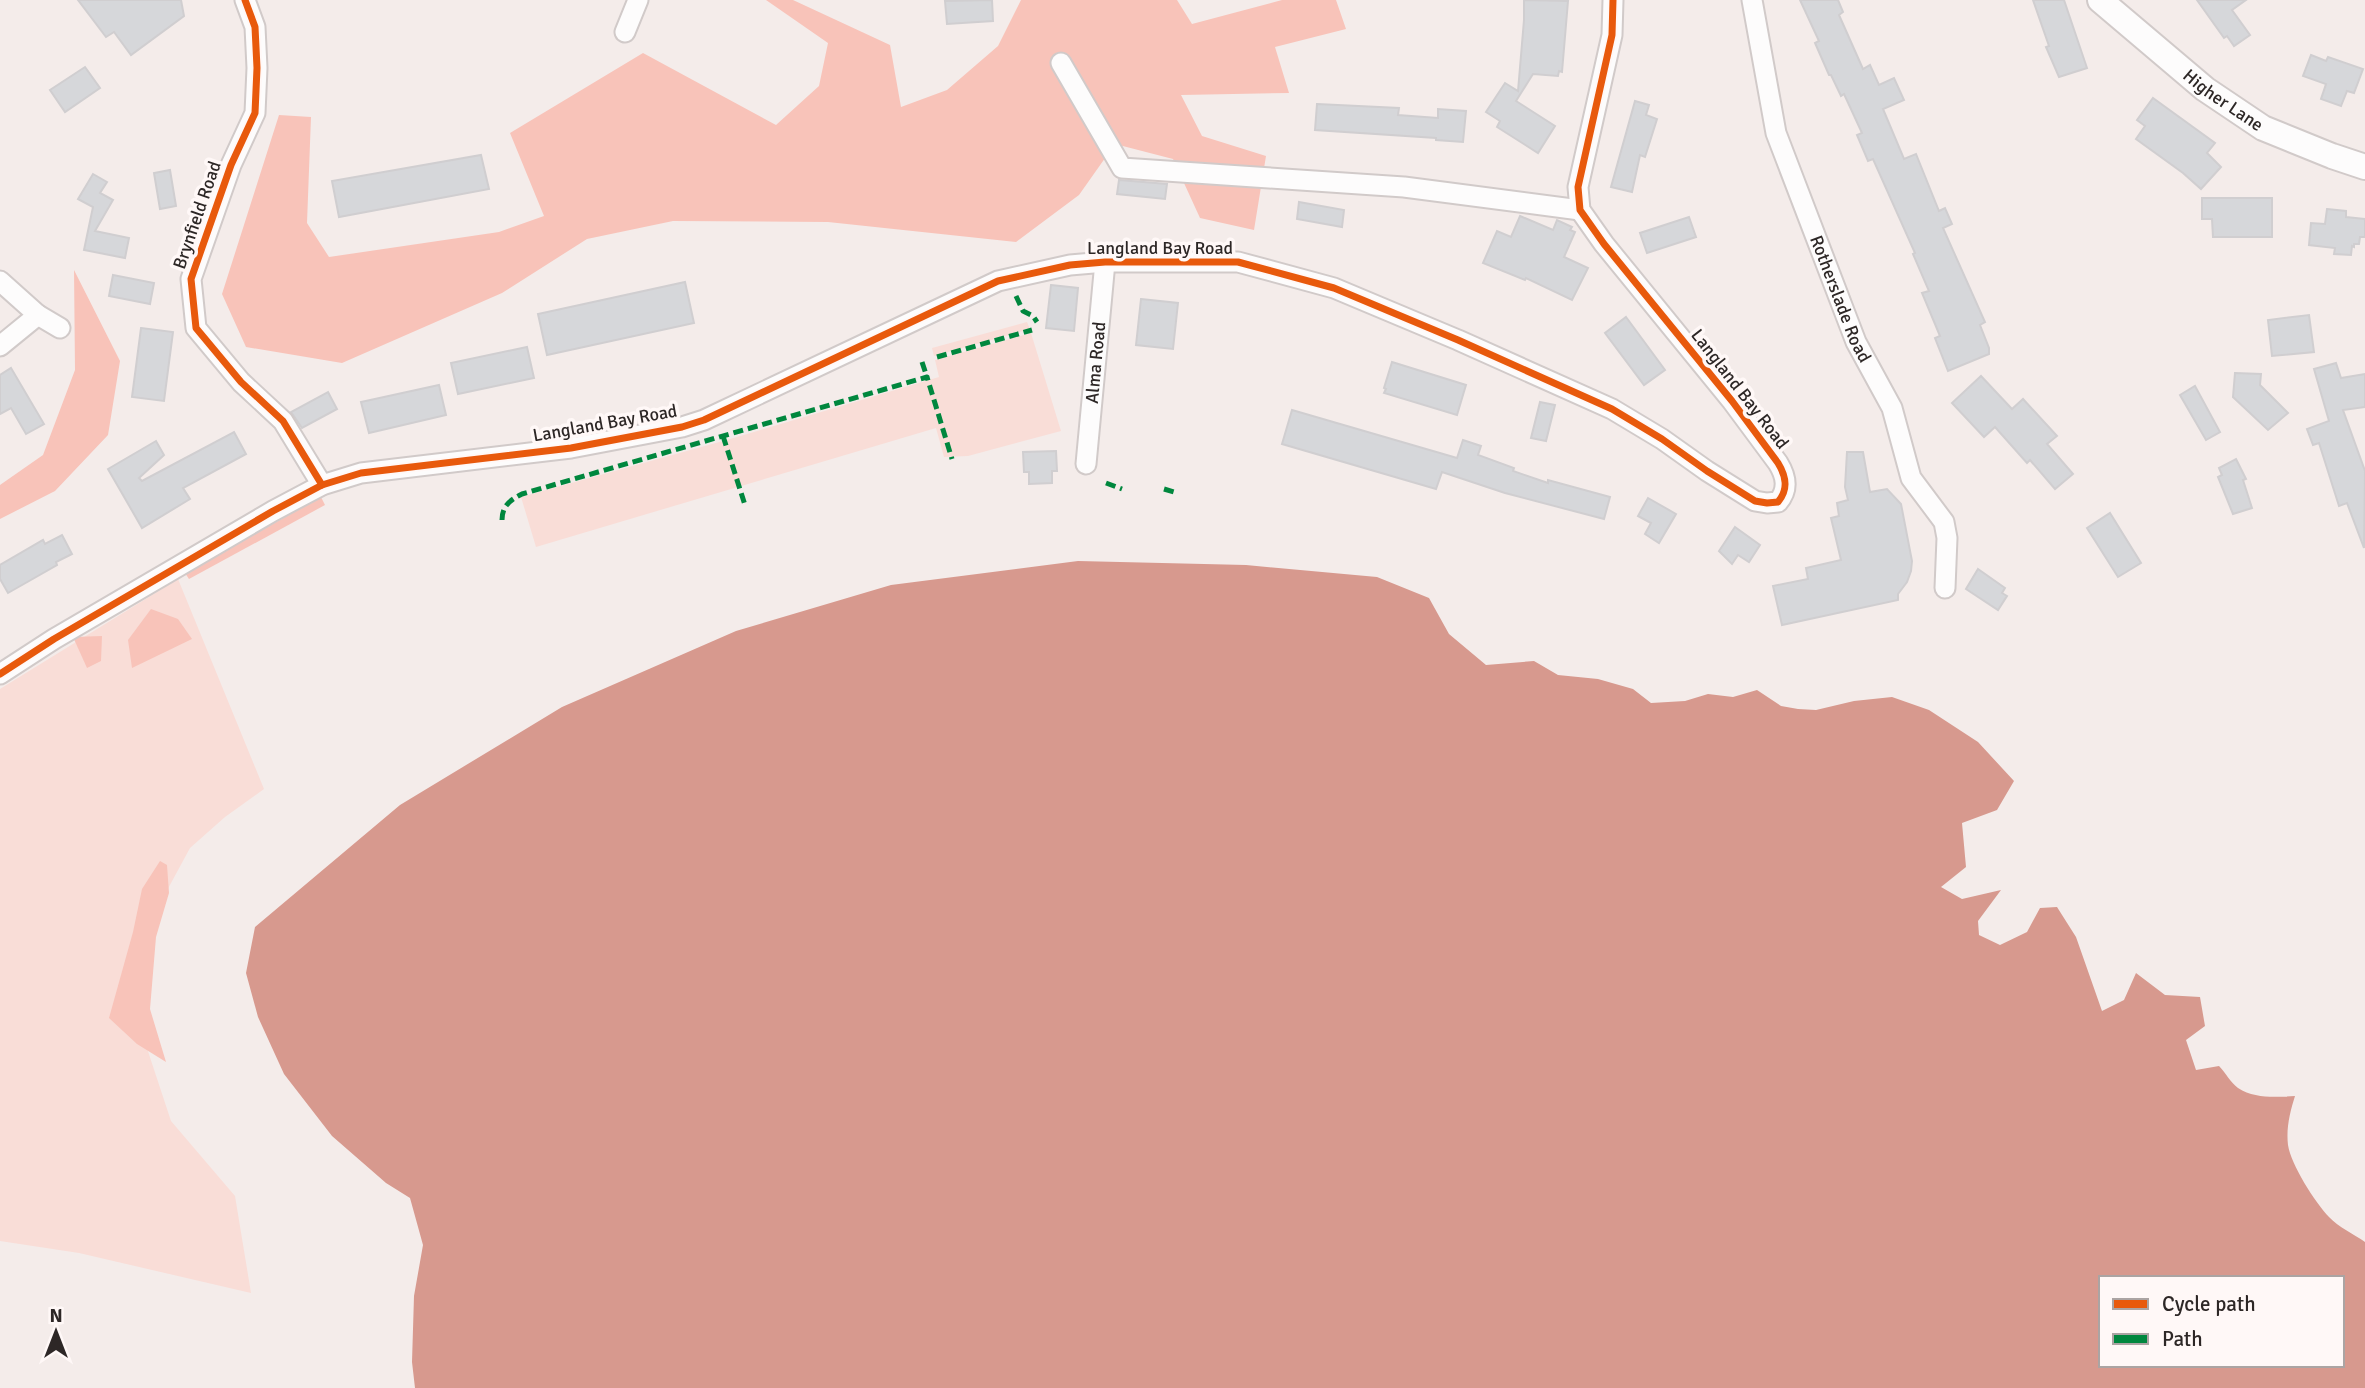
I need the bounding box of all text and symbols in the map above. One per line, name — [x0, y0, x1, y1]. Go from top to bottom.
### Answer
street label: Higher Lane — [2179, 64, 2268, 136]
street label: Brynfield Road — [168, 158, 226, 272]
street label: Rotherslade Road — [1805, 232, 1876, 366]
street label: Langland Bay Road — [1087, 237, 1233, 259]
street label: Alma Road — [1081, 321, 1110, 404]
street label: Langland Bay Road — [1686, 325, 1794, 453]
street label: Langland Bay Road — [531, 399, 679, 447]
legend — [2099, 1276, 2344, 1367]
text: Cycle path — [2162, 1291, 2256, 1317]
north arrow — [21, 1297, 91, 1367]
text: N — [49, 1304, 63, 1328]
text: Path — [2162, 1326, 2203, 1352]

